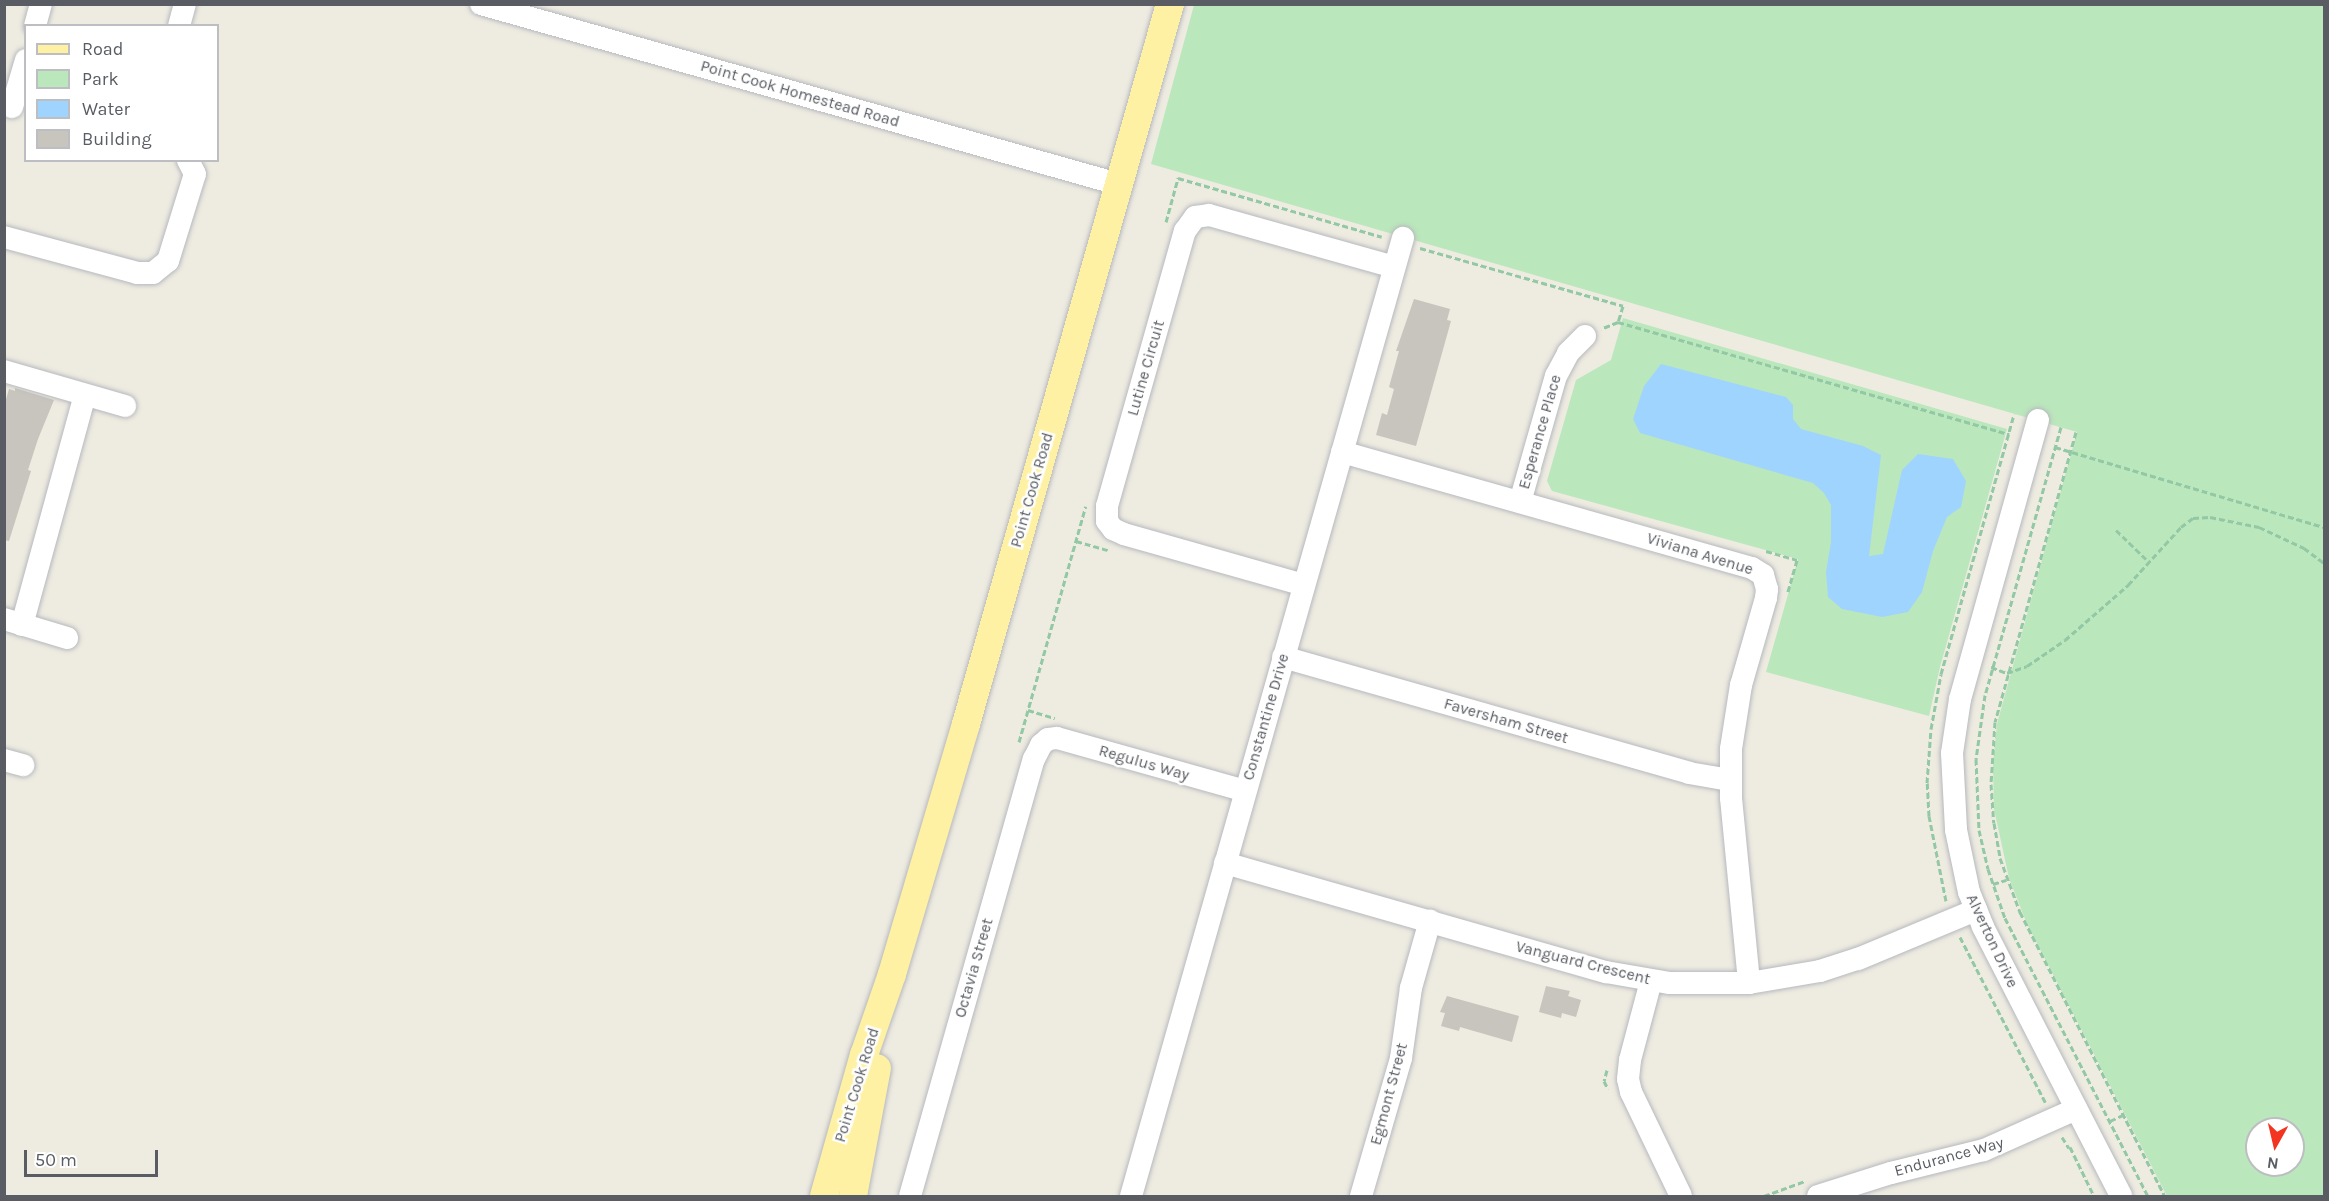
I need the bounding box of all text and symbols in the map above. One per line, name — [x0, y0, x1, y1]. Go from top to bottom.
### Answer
legend — [24, 24, 219, 162]
text: Road — [82, 38, 123, 60]
street label: Point Cook Homestead Road — [698, 56, 902, 132]
text: Park — [82, 68, 119, 90]
text: Water — [82, 98, 130, 120]
text: Building — [82, 128, 152, 150]
street label: Lutine Circuit — [1123, 318, 1169, 418]
street label: Esperance Place — [1514, 373, 1566, 491]
street label: Point Cook Road — [1006, 430, 1058, 550]
street label: Viviana Avenue — [1644, 529, 1756, 579]
street label: Constantine Drive — [1239, 651, 1293, 783]
street label: Faversham Street — [1442, 694, 1570, 748]
street label: Regulus Way — [1097, 741, 1191, 785]
street label: Alverton Drive — [1962, 891, 2022, 991]
street label: Octavia Street — [951, 916, 997, 1020]
street label: Vanguard Crescent — [1514, 937, 1652, 989]
street label: Point Cook Road — [830, 1025, 884, 1145]
street label: Egmont Street — [1366, 1041, 1412, 1147]
north arrow — [2245, 1117, 2305, 1177]
street label: Endurance Way — [1892, 1133, 2006, 1181]
scale bar — [27, 1138, 160, 1176]
text: 50 m — [35, 1149, 77, 1171]
text: N — [2266, 1153, 2280, 1174]

